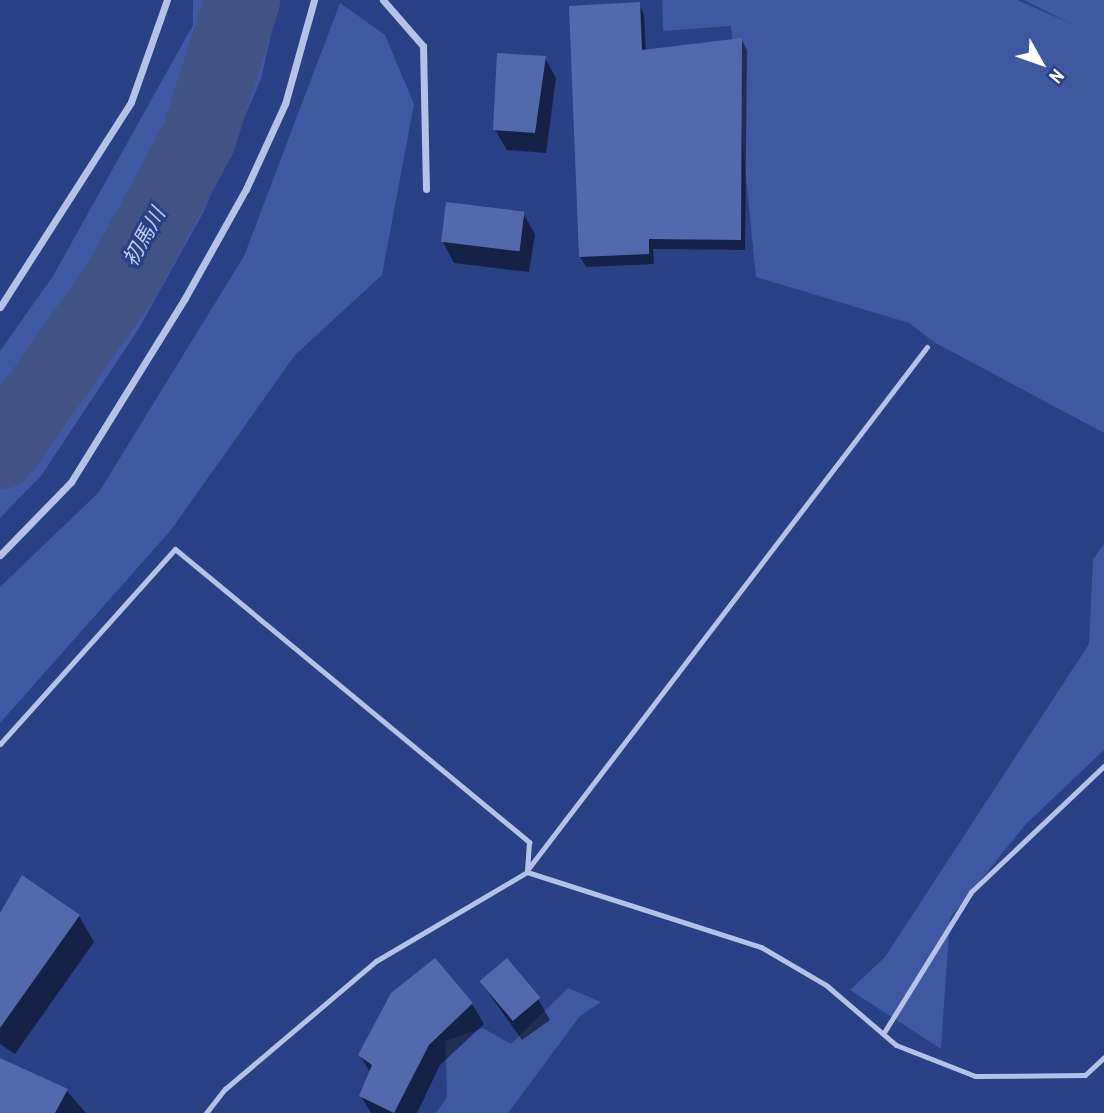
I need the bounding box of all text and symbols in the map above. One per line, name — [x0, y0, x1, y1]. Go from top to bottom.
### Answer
north arrow — [1006, 28, 1076, 98]
text: N — [1044, 64, 1071, 89]
water label: 初馬川 — [118, 203, 170, 271]

